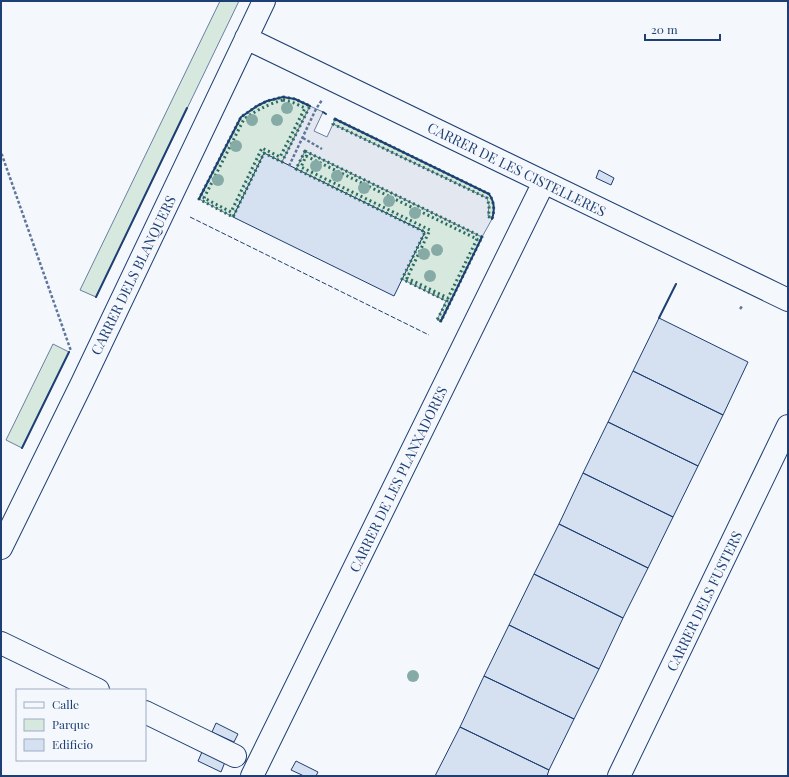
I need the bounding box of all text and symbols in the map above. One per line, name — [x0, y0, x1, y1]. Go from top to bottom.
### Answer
scale bar — [645, 16, 720, 42]
text: 20 m — [651, 21, 678, 37]
street label: CARRER DE LES CISTELLERES — [425, 117, 609, 221]
street label: CARRER DELS BLANQUERS — [86, 192, 180, 358]
street label: CARRER DE LES PLANXADORES — [345, 383, 451, 575]
street label: CARRER DELS FUSTERS — [662, 528, 746, 674]
legend — [16, 689, 146, 761]
text: Calle — [52, 696, 79, 712]
text: Parque — [52, 716, 90, 732]
text: Edificio — [52, 736, 94, 752]

